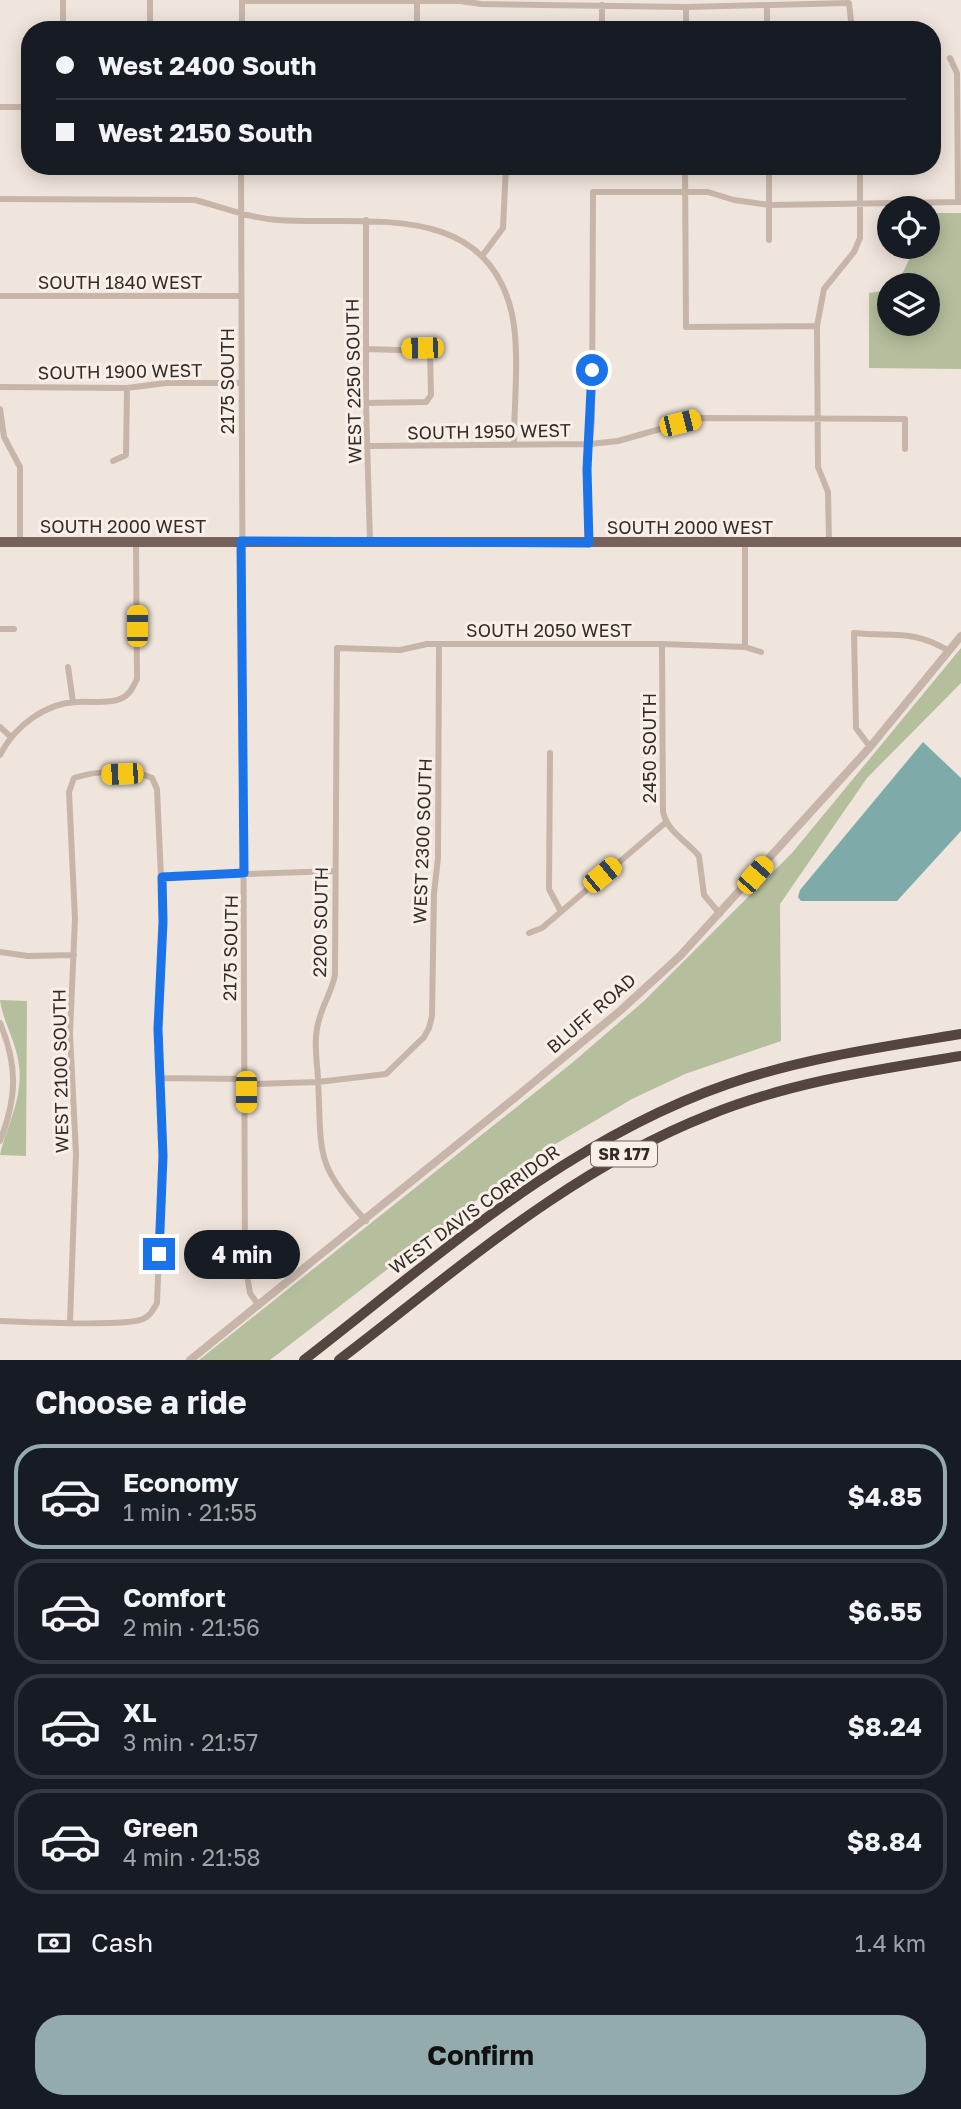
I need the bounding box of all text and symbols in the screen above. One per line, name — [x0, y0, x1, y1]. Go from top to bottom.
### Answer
text: West 2400 South — [98, 50, 316, 81]
text: West 2150 South — [98, 117, 313, 148]
map controls — [877, 196, 940, 336]
button: locate — [877, 196, 940, 259]
street label: SOUTH 1840 WEST — [38, 271, 202, 293]
button: layers — [877, 273, 940, 336]
street label: WEST 2250 SOUTH — [341, 298, 365, 464]
street label: 2175 SOUTH — [216, 328, 238, 434]
car — [401, 337, 444, 359]
route start — [576, 354, 608, 386]
street label: SOUTH 1900 WEST — [38, 359, 202, 383]
car — [658, 408, 703, 438]
street label: SOUTH 1950 WEST — [407, 419, 571, 443]
street label: SOUTH 2000 WEST — [40, 515, 206, 537]
street label: SOUTH 2000 WEST — [607, 516, 773, 538]
car — [127, 605, 148, 647]
street label: SOUTH 2050 WEST — [466, 619, 632, 641]
street label: 2450 SOUTH — [638, 693, 660, 803]
street label: WEST 2300 SOUTH — [408, 758, 436, 924]
car — [101, 763, 144, 785]
car — [734, 852, 777, 898]
car — [580, 853, 625, 897]
street label: 2200 SOUTH — [308, 867, 332, 977]
street label: 2175 SOUTH — [218, 895, 242, 1001]
street label: BLUFF ROAD — [542, 968, 640, 1058]
street label: WEST 2100 SOUTH — [48, 989, 72, 1153]
car — [236, 1071, 257, 1113]
street label: WEST DAVIS CORRIDOR — [384, 1140, 564, 1278]
road number: SR 177 — [591, 1142, 657, 1166]
callout: 4 min — [184, 1230, 299, 1278]
route end — [143, 1238, 175, 1270]
text: 4 min — [212, 1240, 272, 1268]
text: Choose a ride — [35, 1383, 247, 1421]
icon: car — [39, 1465, 102, 1528]
text: Economy — [123, 1467, 239, 1498]
text: $4.85 — [848, 1481, 922, 1512]
text: 1 min · 21:55 — [123, 1498, 257, 1526]
icon: car — [39, 1580, 102, 1643]
text: Comfort — [123, 1582, 226, 1613]
text: $6.55 — [848, 1596, 922, 1627]
text: 2 min · 21:56 — [123, 1613, 260, 1641]
icon: car — [39, 1695, 102, 1758]
text: XL — [123, 1697, 157, 1728]
text: $8.24 — [848, 1711, 922, 1742]
text: 3 min · 21:57 — [123, 1728, 258, 1756]
icon: car — [39, 1810, 102, 1873]
text: Green — [123, 1812, 198, 1843]
text: $8.84 — [847, 1826, 922, 1857]
text: 4 min · 21:58 — [123, 1843, 261, 1871]
icon: cash — [35, 1924, 73, 1962]
text: Cash — [91, 1927, 153, 1958]
text: 1.4 km — [855, 1929, 926, 1957]
button: Confirm — [35, 2015, 926, 2095]

